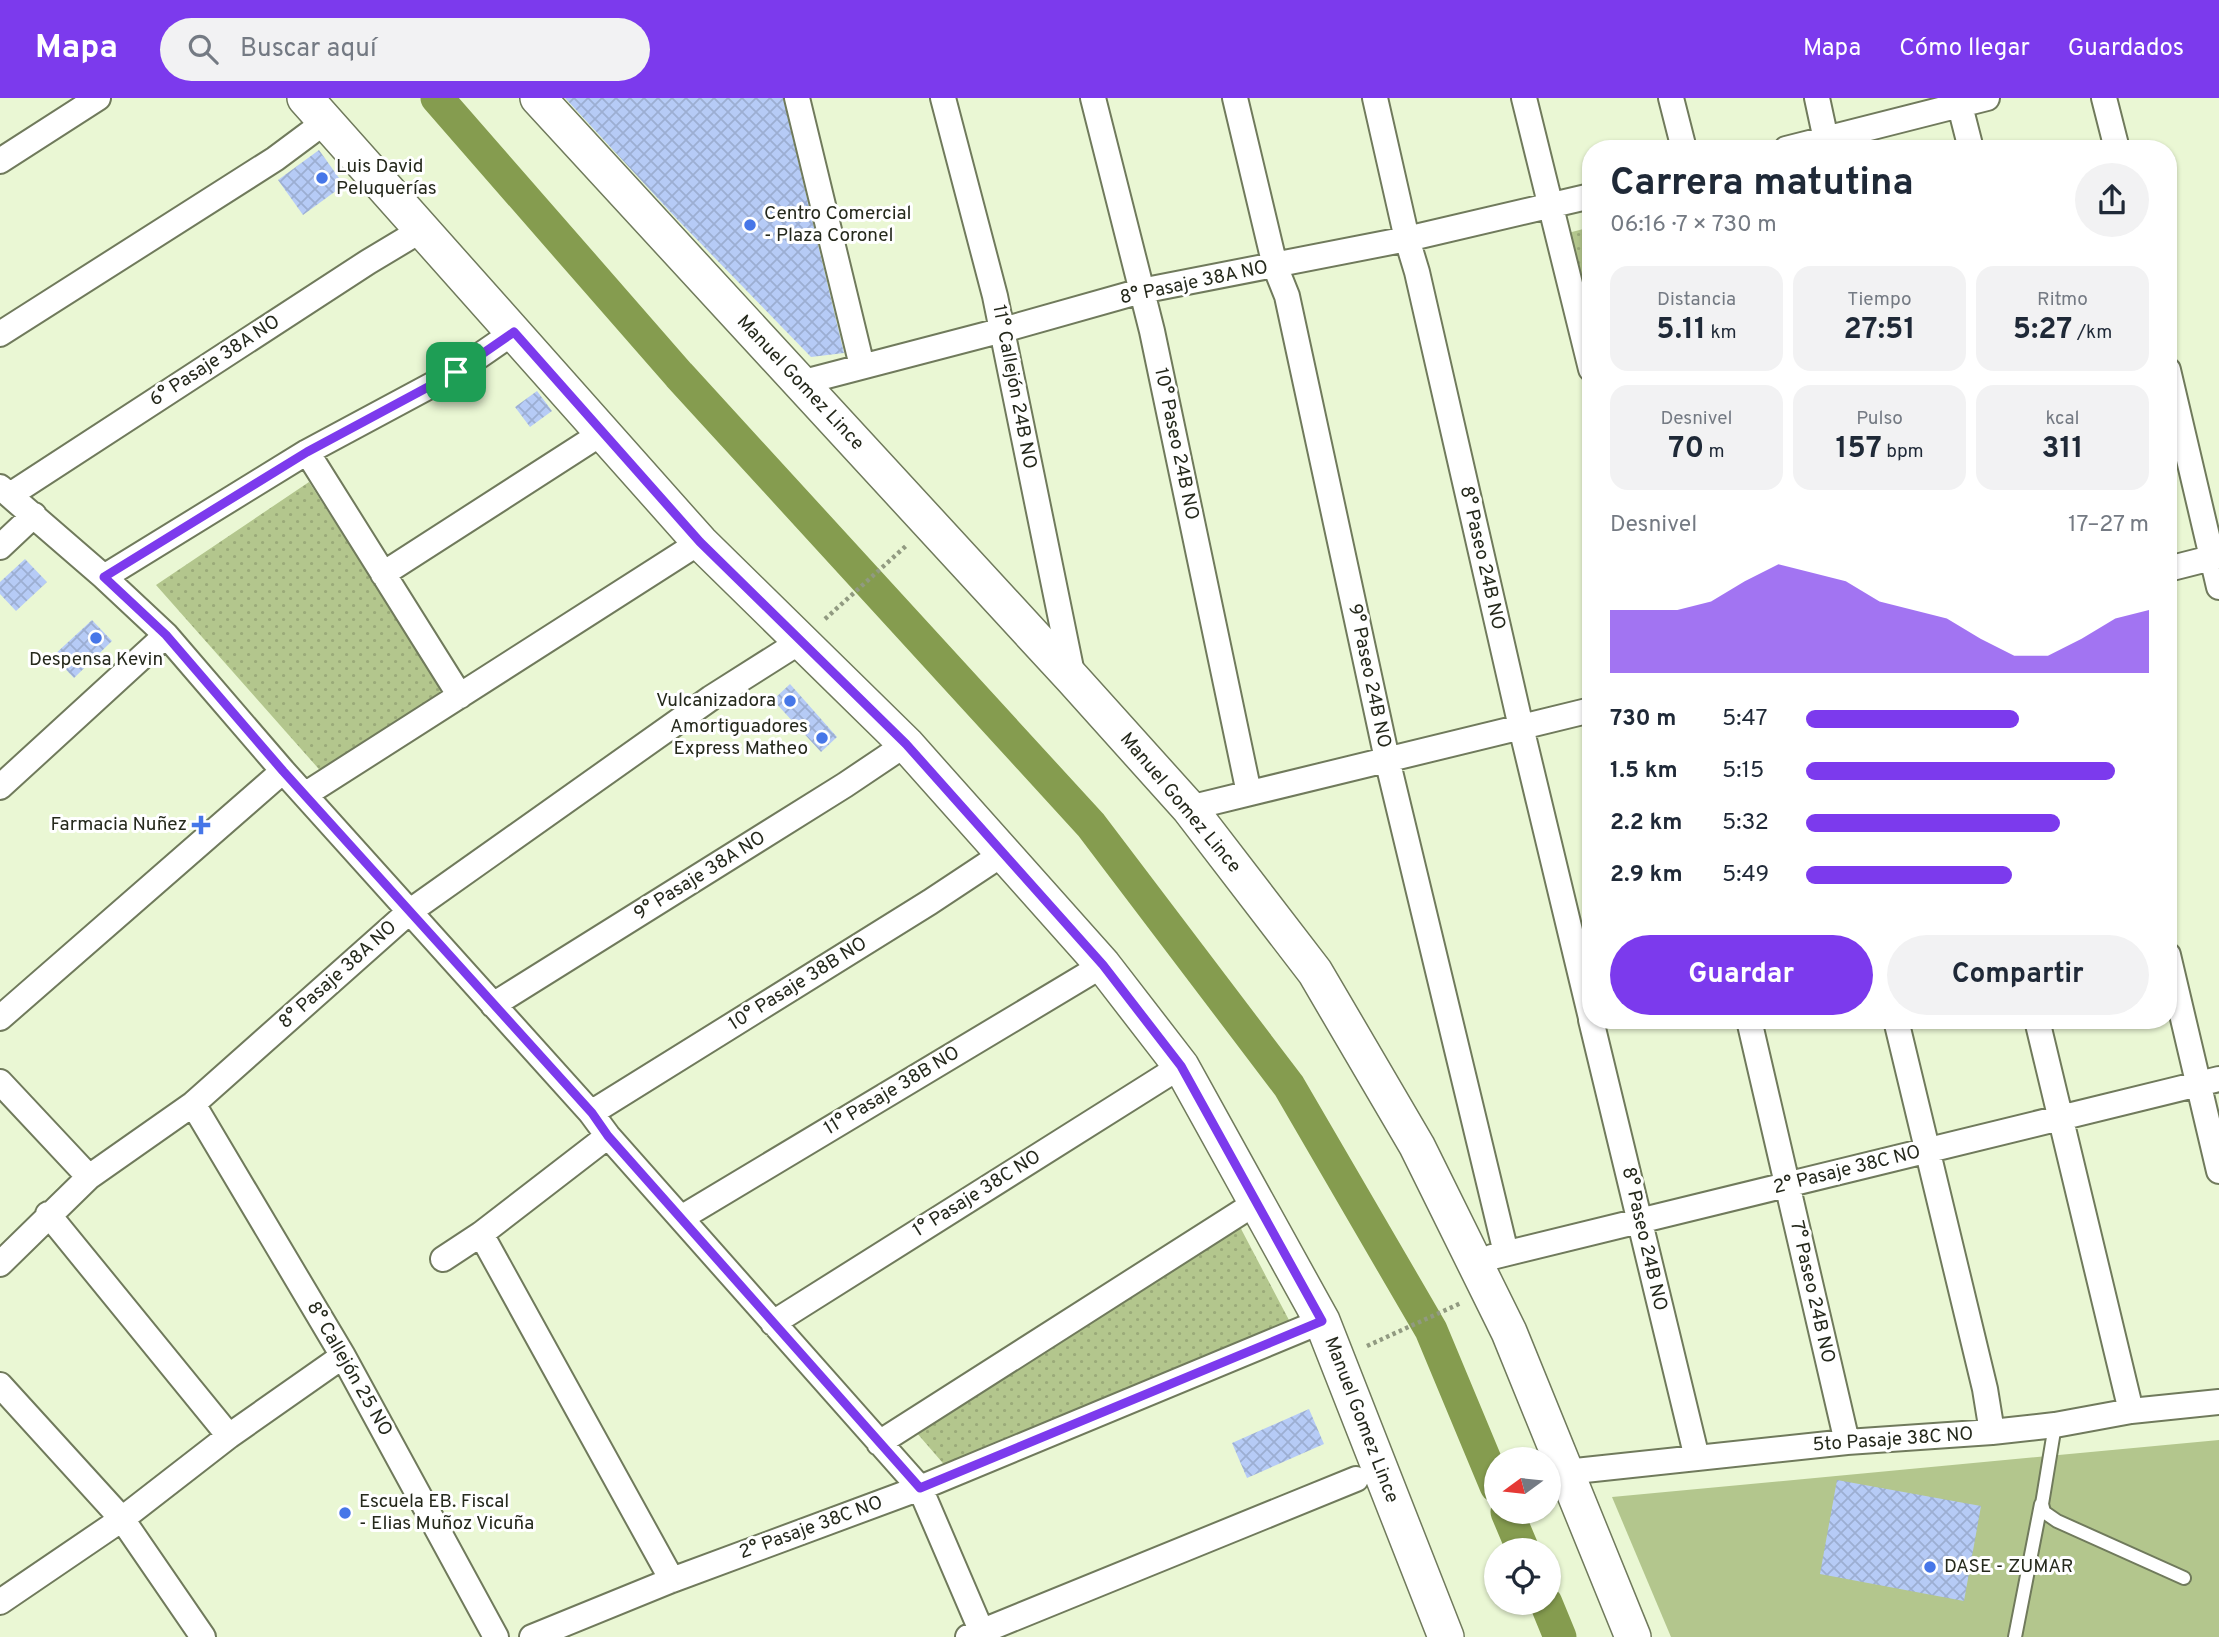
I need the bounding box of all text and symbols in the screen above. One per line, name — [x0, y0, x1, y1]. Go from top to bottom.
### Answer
search box — [160, 18, 650, 81]
text: Mapa — [35, 28, 118, 70]
icon: search — [184, 30, 222, 68]
text: Buscar aquí — [240, 33, 377, 66]
text: Mapa — [1803, 34, 1861, 64]
text: Cómo llegar — [1899, 34, 2030, 64]
text: Guardados — [2068, 34, 2184, 64]
place label: Luis David Peluquerías — [336, 155, 437, 201]
text: Carrera matutina — [1610, 160, 1914, 209]
button: share — [2075, 163, 2149, 237]
marker: Luis David Peluquerías — [314, 170, 330, 186]
place label: Centro Comercial - Plaza Coronel — [764, 202, 912, 248]
text: 06:16 · 7 × 730 m — [1610, 211, 1777, 240]
marker: Centro Comercial - Plaza Coronel — [742, 217, 758, 233]
street label: 8° Pasaje 38A NO — [1118, 256, 1270, 310]
text: Distancia — [1657, 288, 1736, 312]
text: Tiempo — [1847, 288, 1912, 312]
text: Ritmo — [2037, 288, 2088, 312]
street label: 11° Callejón 24B NO — [986, 303, 1042, 471]
street label: 6° Pasaje 38A NO — [145, 310, 285, 412]
street label: Manuel Gomez Lince — [731, 310, 869, 456]
text: 5.11 — [1656, 312, 1706, 349]
text: 27:51 — [1844, 312, 1915, 349]
text: 5:27 — [2013, 312, 2072, 349]
text: km — [1706, 321, 1737, 345]
text: /km — [2072, 321, 2112, 345]
pin — [426, 342, 486, 402]
icon: arrive — [437, 353, 475, 391]
street label: 10° Paseo 24B NO — [1148, 366, 1204, 522]
text: Desnivel — [1660, 407, 1733, 431]
text: Pulso — [1856, 407, 1903, 431]
text: kcal — [2046, 407, 2079, 431]
text: 70 — [1668, 431, 1704, 468]
text: 157 — [1835, 431, 1882, 468]
text: 311 — [2042, 431, 2083, 468]
text: m — [1704, 440, 1725, 464]
text: bpm — [1882, 440, 1924, 464]
street label: 8° Paseo 24B NO — [1454, 484, 1510, 632]
text: Desnivel — [1610, 511, 1697, 540]
text: 17–27 m — [2068, 511, 2149, 540]
street label: 9° Paseo 24B NO — [1342, 602, 1396, 750]
marker: Despensa Kevin — [88, 630, 104, 646]
place label: Despensa Kevin — [29, 648, 163, 672]
place label: Vulcanizadora — [656, 689, 776, 713]
marker: Vulcanizadora — [782, 693, 798, 709]
text: 730 m — [1610, 705, 1676, 734]
text: 5:47 — [1722, 705, 1768, 734]
place label: Amortiguadores Express Matheo — [670, 715, 808, 761]
street label: Manuel Gomez Lince — [1114, 728, 1246, 878]
marker: Amortiguadores Express Matheo — [814, 730, 830, 746]
text: 1.5 km — [1610, 757, 1678, 786]
text: 5:15 — [1722, 757, 1764, 786]
text: 2.2 km — [1610, 809, 1683, 838]
text: 5:32 — [1722, 809, 1769, 838]
place label: Farmacia Nuñez — [50, 813, 187, 837]
marker: Farmacia Nuñez — [193, 817, 209, 833]
street label: 9° Pasaje 38A NO — [630, 826, 770, 926]
text: 2.9 km — [1610, 861, 1683, 890]
text: 5:49 — [1722, 861, 1769, 890]
street label: 8° Pasaje 38A NO — [274, 916, 402, 1034]
street label: 10° Pasaje 38B NO — [724, 932, 872, 1036]
button: Guardar — [1610, 935, 1873, 1015]
button: Compartir — [1887, 935, 2149, 1015]
street label: 11° Pasaje 38B NO — [820, 1041, 964, 1141]
street label: 2° Pasaje 38C NO — [1771, 1140, 1923, 1200]
street label: 1° Pasaje 38C NO — [908, 1145, 1046, 1243]
street label: 8° Paseo 24B NO — [1616, 1165, 1672, 1313]
street label: 7° Paseo 24B NO — [1784, 1218, 1840, 1366]
street label: 8° Callejón 25 NO — [301, 1297, 397, 1441]
street label: Manuel Gomez Lince — [1318, 1333, 1404, 1507]
street label: 5to Pasaje 38C NO — [1812, 1422, 1974, 1458]
north arrow — [1484, 1447, 1561, 1524]
map controls — [1484, 1447, 1561, 1615]
place label: Escuela EB. Fiscal - Elias Muñoz Vicuña — [359, 1490, 534, 1536]
street label: 2° Pasaje 38C NO — [736, 1491, 886, 1565]
marker: Escuela EB. Fiscal - Elias Muñoz Vicuña — [337, 1505, 353, 1521]
button: locate — [1484, 1538, 1561, 1615]
place label: DASE - ZUMAR — [1944, 1555, 2073, 1579]
marker: DASE - ZUMAR — [1922, 1559, 1938, 1575]

